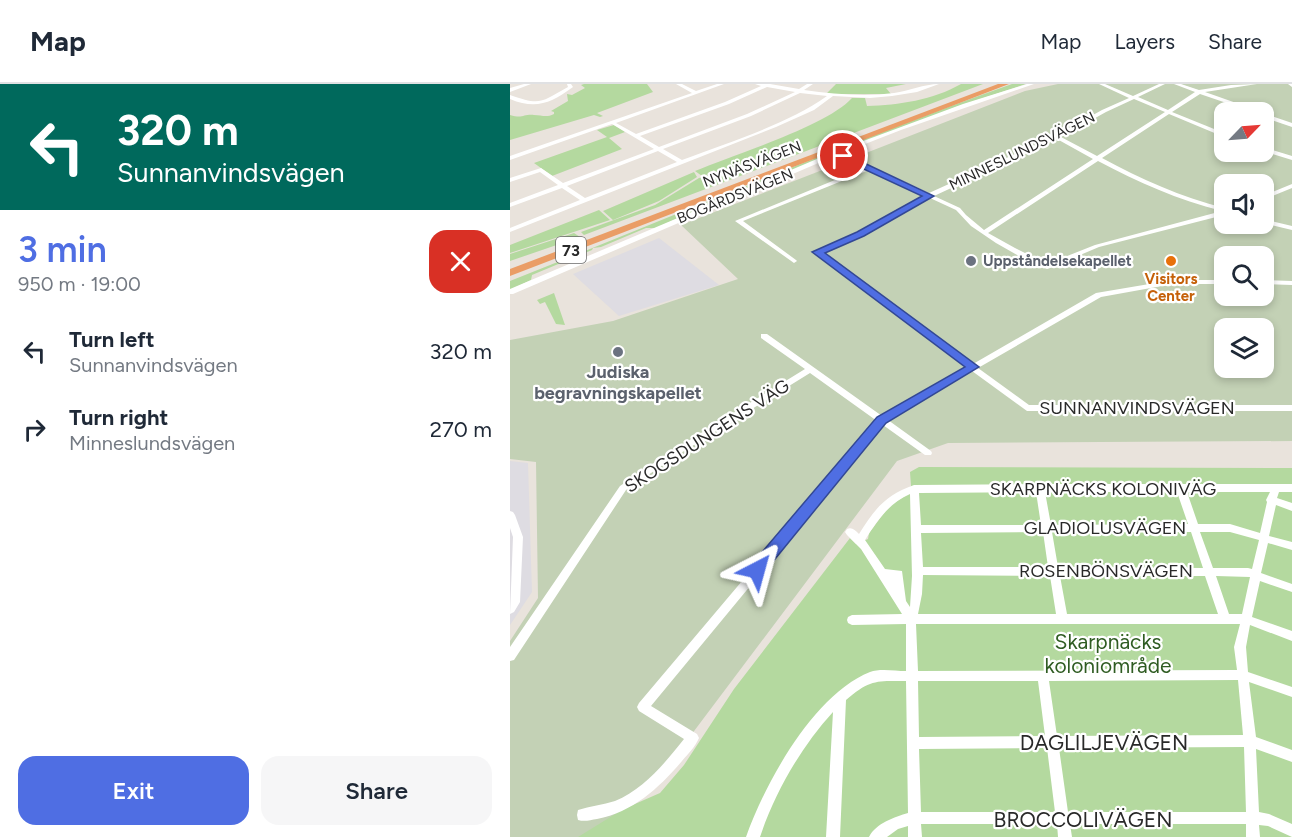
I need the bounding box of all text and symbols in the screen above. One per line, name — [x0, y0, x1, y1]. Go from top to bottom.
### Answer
text: Map — [30, 24, 86, 58]
text: Map — [1041, 29, 1081, 54]
text: Layers — [1114, 29, 1175, 54]
text: Share — [1208, 29, 1262, 54]
north arrow — [1214, 102, 1274, 162]
map controls — [1214, 102, 1274, 378]
text: 320 m — [117, 105, 239, 156]
icon: left — [18, 108, 96, 186]
street label: MINNESLUNDSVÄGEN — [946, 108, 1098, 194]
pin — [817, 130, 868, 181]
street label: NYNÄSVÄGEN — [700, 137, 804, 191]
icon: arrive — [826, 139, 859, 172]
text: Sunnanvindsvägen — [117, 156, 345, 189]
street label: BOGÅRDSVÄGEN — [674, 164, 796, 228]
button: sound — [1214, 174, 1274, 234]
text: 3 min — [18, 228, 107, 271]
button: close — [429, 230, 492, 293]
road number: 73 — [556, 237, 586, 263]
button: search — [1214, 246, 1274, 306]
place label: Uppståndelsekapellet — [983, 252, 1132, 270]
marker: Uppståndelsekapellet — [964, 254, 978, 268]
marker: Visitors Center — [1164, 254, 1178, 268]
place label: Visitors Center — [1145, 270, 1197, 305]
text: 950 m · 19:00 — [18, 272, 141, 296]
button: layers — [1214, 318, 1274, 378]
text: Turn left — [69, 326, 155, 353]
icon: left — [18, 335, 51, 368]
text: 320 m — [429, 338, 492, 365]
marker: Judiska begravningskapellet — [611, 345, 625, 359]
text: Sunnanvindsvägen — [69, 353, 238, 377]
place label: Judiska begravningskapellet — [534, 361, 702, 404]
street label: SKOGSDUNGENS VÄG — [621, 374, 794, 497]
street label: SUNNANVINDSVÄGEN — [1039, 397, 1235, 419]
text: Turn right — [69, 404, 168, 431]
icon: right — [18, 413, 51, 446]
text: 270 m — [430, 416, 492, 443]
text: Minneslundsvägen — [69, 431, 235, 455]
street label: SKARPNÄCKS KOLONIVÄG — [990, 478, 1217, 500]
street label: GLADIOLUSVÄGEN — [1024, 517, 1186, 539]
position arrow — [725, 538, 789, 602]
street label: ROSENBÖNSVÄGEN — [1019, 560, 1193, 582]
park label: Skarpnäcks koloniområde — [1044, 629, 1172, 678]
street label: DAGLILJEVÄGEN — [1020, 730, 1188, 755]
button: Exit — [18, 756, 249, 825]
button: Share — [261, 756, 492, 825]
street label: BROCCOLIVÄGEN — [994, 807, 1172, 832]

